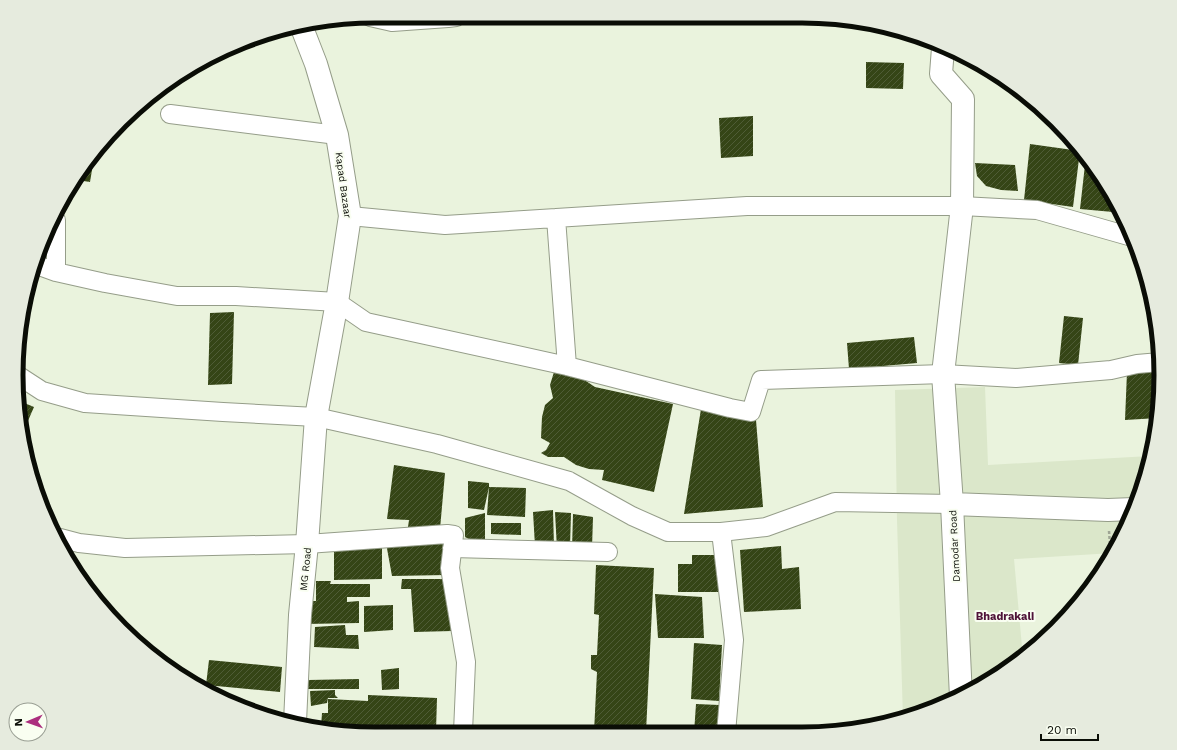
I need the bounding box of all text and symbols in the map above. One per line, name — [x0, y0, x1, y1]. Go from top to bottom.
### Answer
street label: Kapad Bazaar — [333, 151, 354, 219]
street label: Damodar Road — [947, 510, 962, 582]
street label: MG Road — [298, 547, 313, 591]
district label: Bhadrakali — [976, 610, 1034, 623]
north arrow — [8, 702, 48, 742]
scale bar — [1041, 716, 1098, 742]
text: N — [12, 718, 25, 727]
text: 20 m — [1047, 723, 1077, 737]

